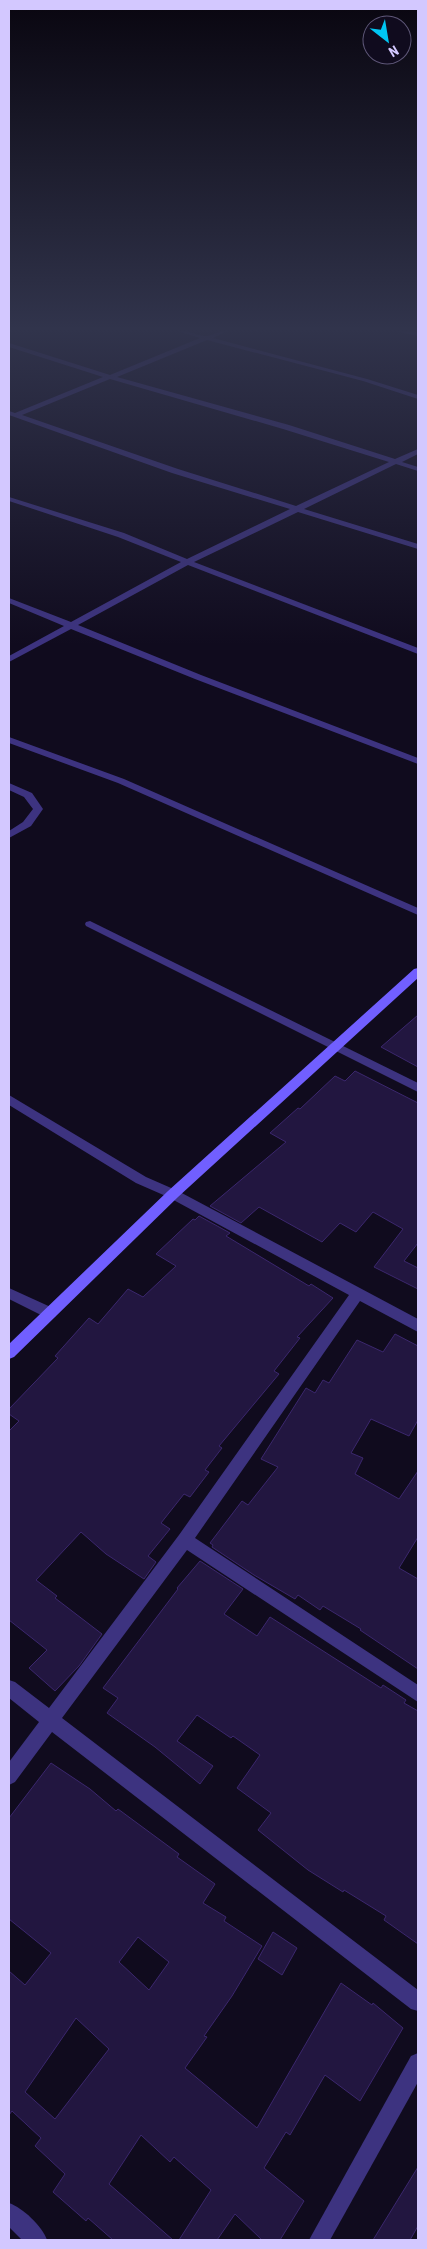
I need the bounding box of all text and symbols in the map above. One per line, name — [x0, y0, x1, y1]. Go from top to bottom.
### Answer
north arrow — [362, 15, 412, 65]
text: N — [386, 42, 401, 60]

